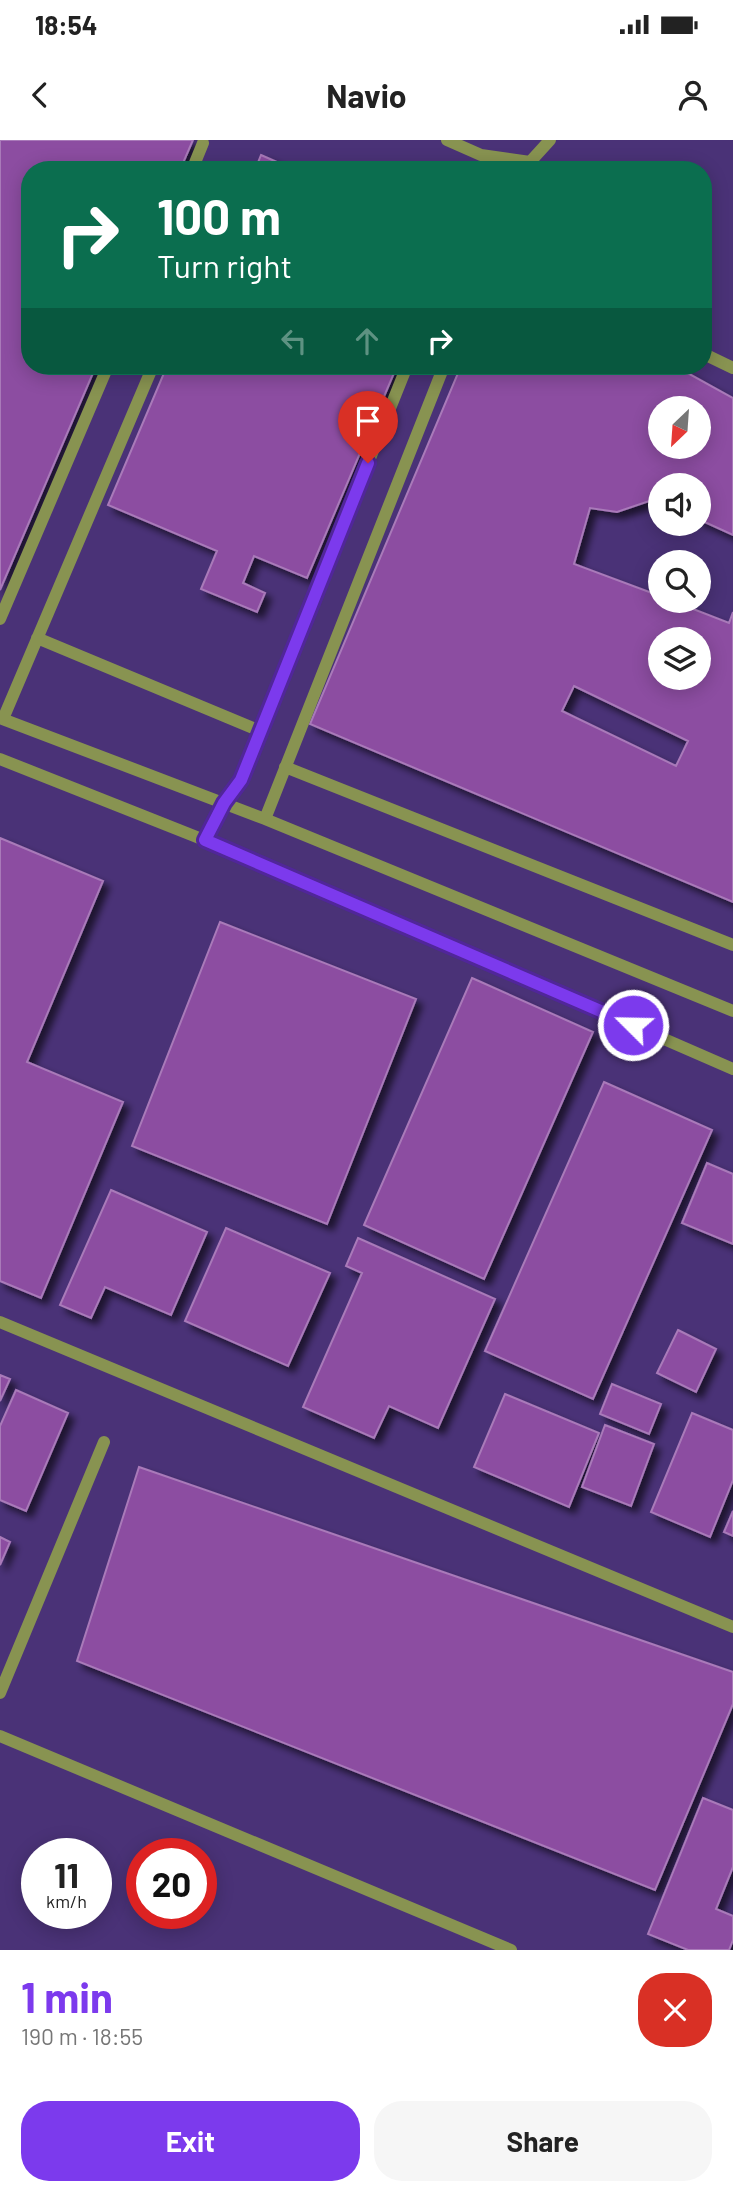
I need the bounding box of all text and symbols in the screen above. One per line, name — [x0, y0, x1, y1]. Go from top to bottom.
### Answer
text: 18:54 — [35, 9, 97, 40]
icon: back — [21, 76, 59, 114]
text: Navio — [326, 76, 407, 114]
icon: person — [674, 76, 712, 114]
text: 100 m — [157, 186, 281, 245]
icon: right — [42, 189, 133, 280]
text: Turn right — [157, 246, 292, 284]
icon: left — [275, 322, 313, 360]
icon: ahead — [348, 322, 386, 360]
icon: right — [421, 322, 459, 360]
pin — [338, 391, 398, 463]
north arrow — [648, 396, 710, 458]
map controls — [648, 396, 711, 690]
icon: arrive — [349, 402, 387, 440]
button: sound — [648, 473, 711, 536]
button: search — [648, 550, 711, 613]
button: layers — [648, 627, 711, 690]
position arrow — [596, 988, 670, 1062]
speed limit sign: 20 — [126, 1838, 217, 1929]
text: 11 — [54, 1853, 79, 1895]
text: km/h — [46, 1890, 87, 1912]
text: 1 min — [21, 1971, 113, 2021]
button: close — [638, 1973, 712, 2047]
text: 190 m · 18:55 — [21, 2022, 143, 2050]
button: Exit — [21, 2101, 360, 2181]
button: Share — [374, 2101, 712, 2181]

